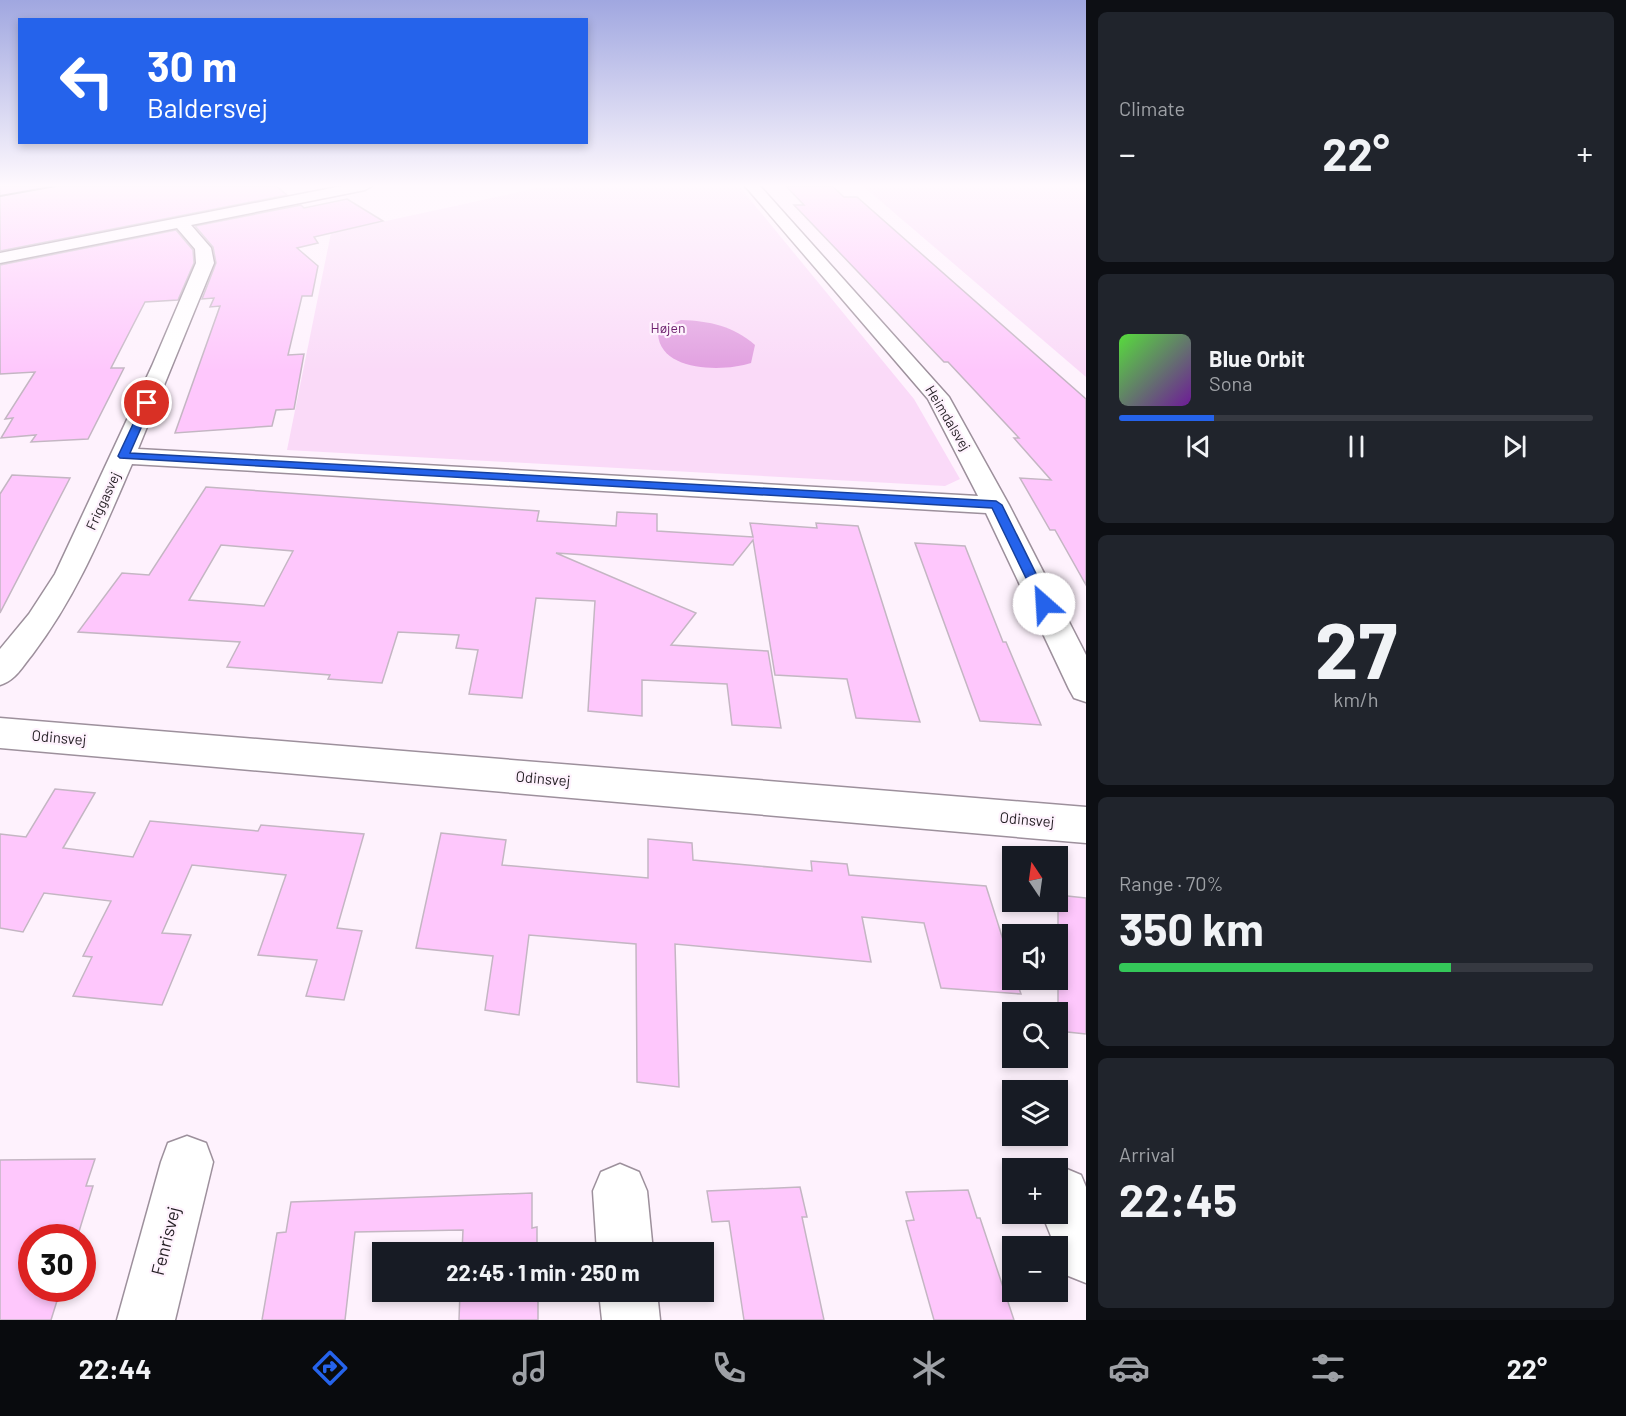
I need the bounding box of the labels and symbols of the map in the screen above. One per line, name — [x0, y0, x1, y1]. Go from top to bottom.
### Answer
park label: Højen — [651, 319, 686, 336]
pin — [121, 377, 172, 428]
street label: Heimdalsvej — [922, 382, 975, 454]
street label: Friggasvej — [82, 469, 123, 533]
position arrow — [1012, 572, 1076, 636]
street label: Odinsvej — [31, 726, 87, 748]
street label: Odinsvej — [515, 767, 571, 789]
street label: Odinsvej — [999, 808, 1055, 830]
north arrow — [1002, 846, 1068, 912]
street label: Fenrisvej — [146, 1204, 184, 1278]
speed limit sign: 30 — [18, 1224, 96, 1302]

